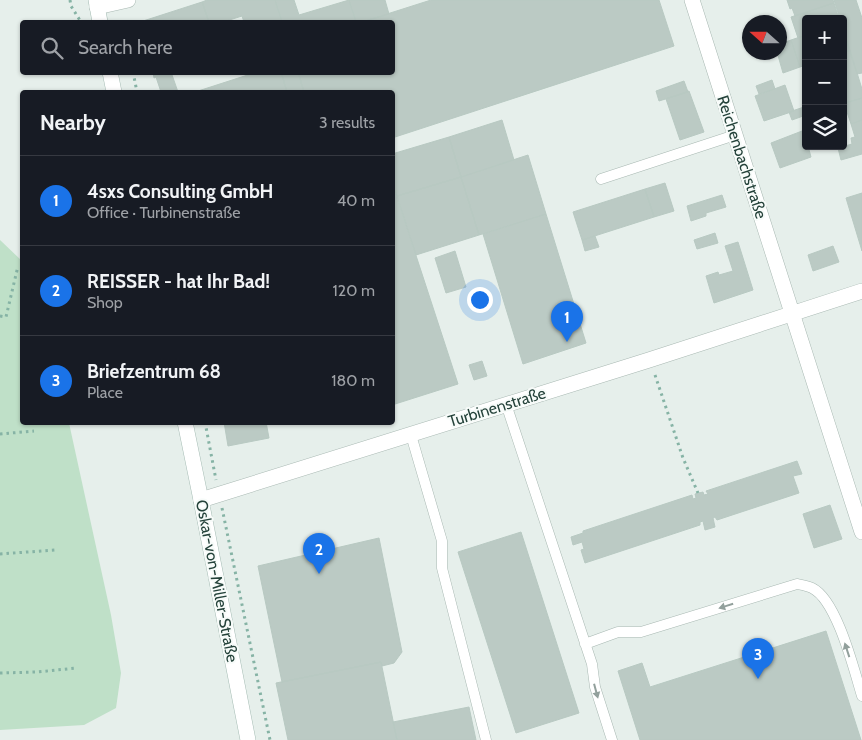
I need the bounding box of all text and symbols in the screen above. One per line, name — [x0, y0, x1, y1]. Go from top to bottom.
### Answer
north arrow — [742, 15, 787, 60]
map controls — [802, 15, 847, 150]
button: + — [802, 15, 847, 60]
search box — [20, 20, 395, 75]
icon: search — [38, 34, 66, 62]
text: Search here — [78, 36, 172, 59]
button: − — [802, 60, 847, 105]
street label: Reichenbachstraße — [713, 93, 771, 221]
button: layers — [802, 105, 847, 150]
text: Nearby — [40, 110, 106, 135]
text: 3 results — [319, 113, 375, 132]
text: 4sxs Consulting GmbH — [87, 180, 273, 203]
text: 1 — [53, 191, 59, 210]
text: 40 m — [337, 191, 375, 210]
text: Office · Turbinenstraße — [87, 203, 241, 222]
text: REISSER - hat Ihr Bad! — [87, 270, 270, 293]
text: 2 — [52, 281, 60, 300]
text: 120 m — [333, 281, 375, 300]
your location — [467, 287, 493, 313]
text: Shop — [87, 293, 123, 312]
pin: 1 — [551, 301, 583, 342]
text: Briefzentrum 68 — [87, 360, 221, 383]
text: 3 — [52, 371, 60, 390]
text: 180 m — [331, 371, 375, 390]
text: Place — [87, 383, 123, 402]
street label: Turbinenstraße — [446, 383, 548, 431]
street label: Oskar-von-Miller-Straße — [192, 498, 242, 664]
pin: 2 — [303, 533, 335, 574]
one-way arrow — [718, 602, 733, 610]
pin: 3 — [742, 638, 774, 679]
one-way arrow — [843, 642, 850, 657]
one-way arrow — [593, 683, 601, 698]

